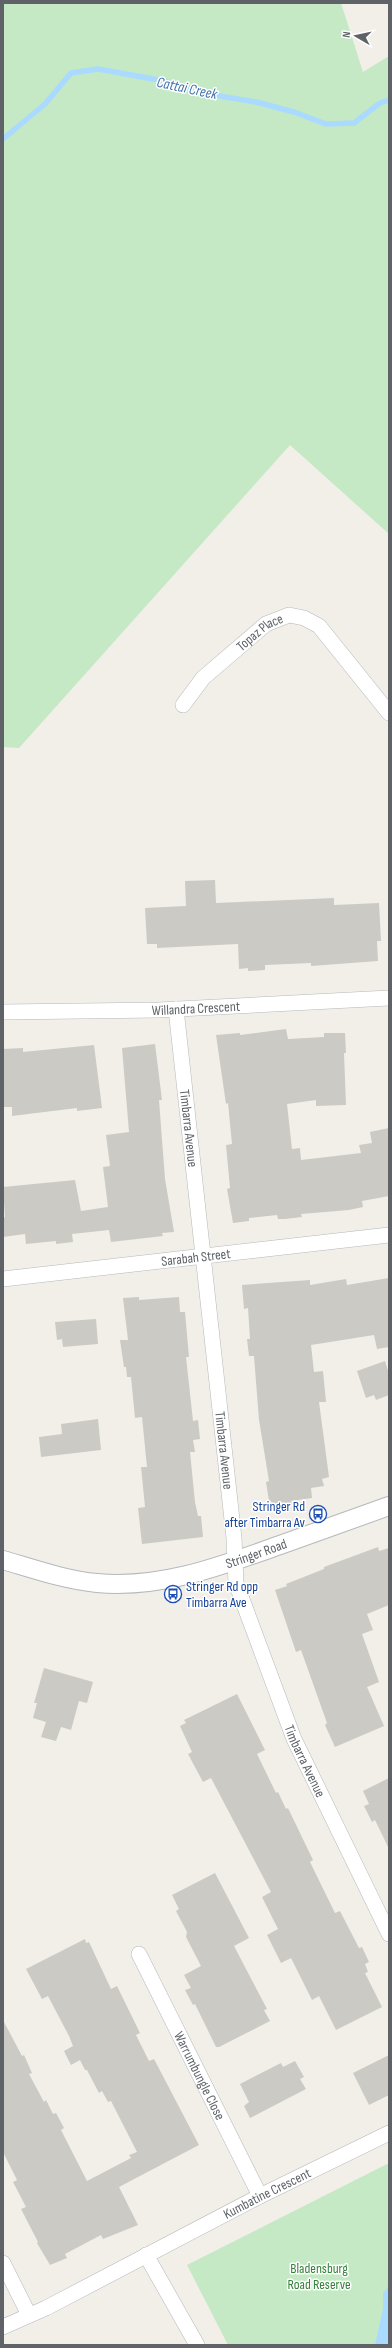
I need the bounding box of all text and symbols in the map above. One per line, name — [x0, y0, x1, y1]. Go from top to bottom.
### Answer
north arrow — [336, 16, 376, 56]
text: N — [340, 30, 354, 38]
water label: Cattai Creek — [155, 73, 219, 104]
street label: Topaz Place — [233, 610, 286, 655]
street label: Willandra Crescent — [152, 998, 241, 1019]
street label: Timbarra Avenue — [176, 1089, 201, 1168]
street label: Sarabah Street — [160, 1245, 231, 1270]
street label: Timbarra Avenue — [211, 1411, 237, 1490]
place label: Stringer Rd after Timbarra Av — [224, 1498, 306, 1531]
bus stop icon: Stringer Rd after Timbarra Av — [308, 1504, 328, 1524]
street label: Stringer Road — [223, 1535, 289, 1572]
place label: Stringer Rd opp Timbarra Ave — [186, 1578, 258, 1611]
bus stop icon: Stringer Rd opp Timbarra Ave — [163, 1584, 183, 1604]
street label: Timbarra Avenue — [280, 1722, 329, 1800]
street label: Warrumbungle Close — [170, 2029, 229, 2123]
street label: Kumbatine Crescent — [220, 2165, 314, 2223]
park label: Bladensburg Road Reserve — [287, 2260, 351, 2293]

